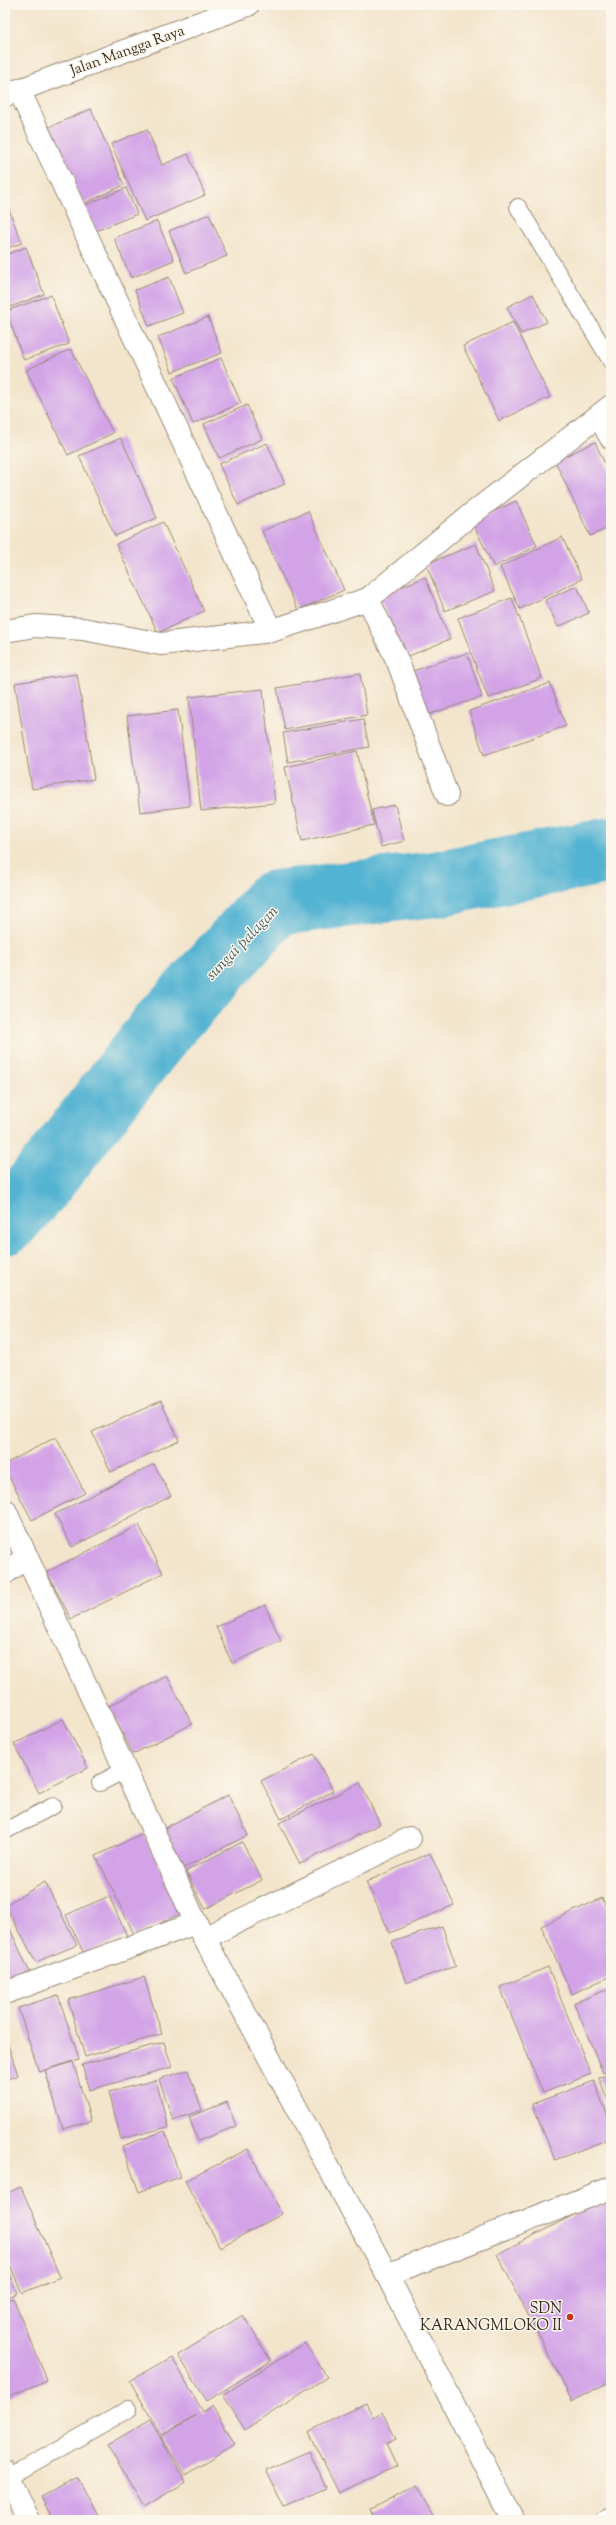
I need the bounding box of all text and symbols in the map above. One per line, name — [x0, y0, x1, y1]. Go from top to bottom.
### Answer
street label: Jalan Mangga Raya — [66, 21, 188, 82]
water label: sungai palagan — [201, 901, 285, 986]
place label: SDN KARANGMLOKO II — [420, 2299, 562, 2337]
marker: SDN KARANGMLOKO II — [565, 2312, 575, 2322]

